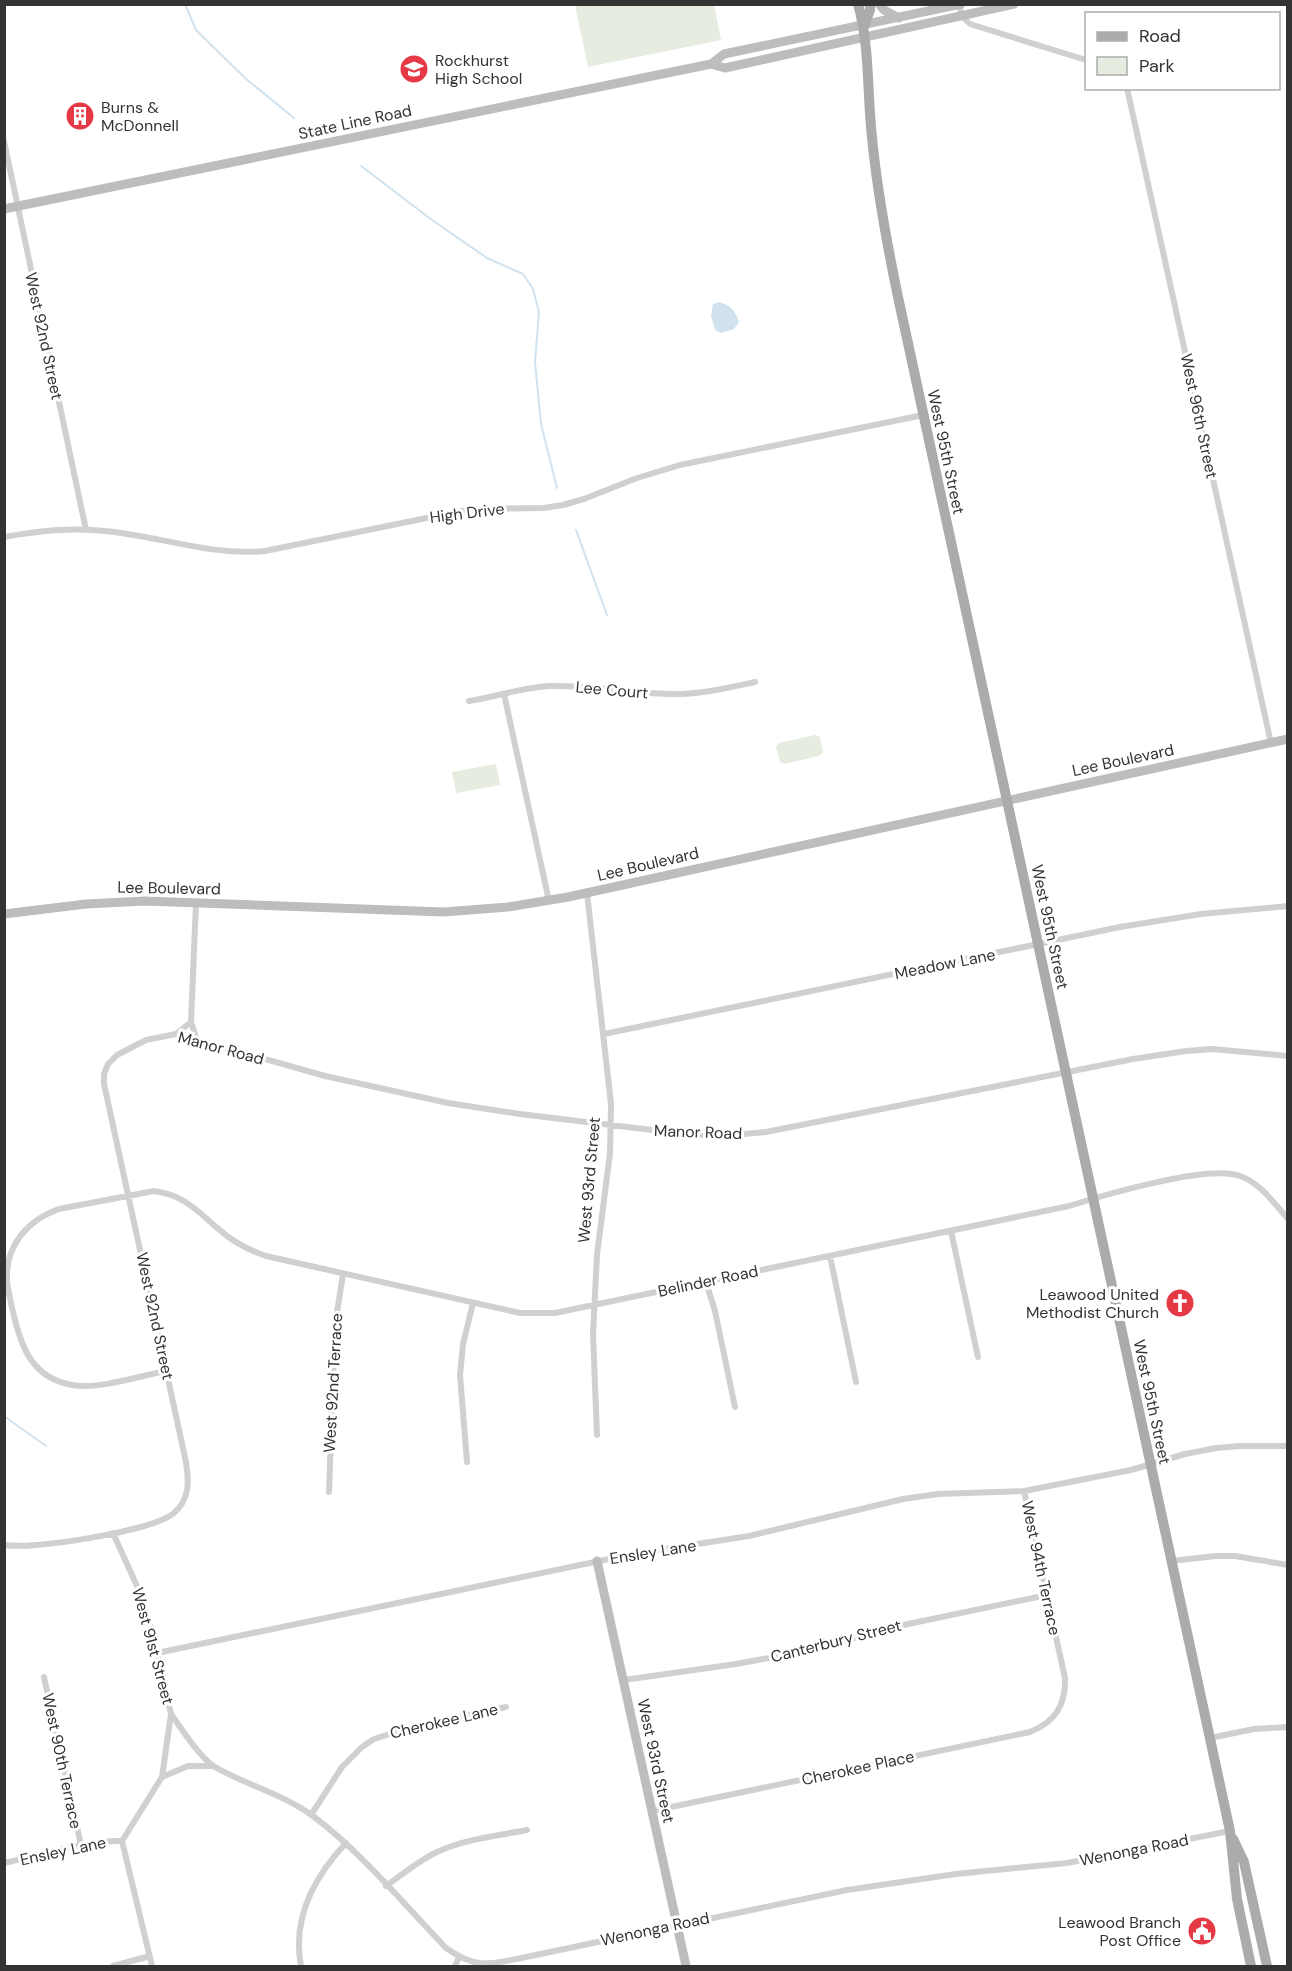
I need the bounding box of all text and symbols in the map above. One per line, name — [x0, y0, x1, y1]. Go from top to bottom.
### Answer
legend — [1085, 12, 1280, 90]
text: Road — [1139, 24, 1181, 48]
place label: Rockhurst High School — [435, 50, 522, 89]
school or university icon: Rockhurst High School — [398, 53, 430, 85]
text: Park — [1139, 54, 1175, 78]
place label: Burns & McDonnell — [101, 97, 179, 136]
building icon: Burns & McDonnell — [64, 100, 96, 132]
street label: State Line Road — [296, 100, 414, 144]
street label: West 92nd Street — [20, 270, 68, 402]
street label: West 96th Street — [1176, 352, 1222, 480]
street label: West 95th Street — [923, 388, 969, 516]
street label: High Drive — [428, 498, 506, 528]
street label: Lee Court — [575, 676, 649, 704]
street label: Lee Boulevard — [1070, 739, 1176, 781]
street label: Lee Boulevard — [595, 842, 701, 886]
street label: West 95th Street — [1027, 863, 1073, 991]
street label: Lee Boulevard — [117, 877, 221, 899]
street label: Meadow Lane — [893, 944, 997, 984]
street label: Manor Road — [176, 1026, 266, 1070]
street label: West 93rd Street — [573, 1116, 605, 1244]
street label: Manor Road — [654, 1120, 742, 1144]
street label: West 92nd Street — [131, 1250, 179, 1382]
street label: Belinder Road — [656, 1260, 760, 1302]
place label: Leawood United Methodist Church — [1026, 1284, 1159, 1323]
church icon: Leawood United Methodist Church — [1164, 1287, 1196, 1319]
street label: West 92nd Terrace — [319, 1313, 347, 1453]
street label: West 95th Street — [1129, 1338, 1175, 1466]
street label: West 94th Terrace — [1017, 1499, 1065, 1637]
street label: Ensley Lane — [608, 1535, 698, 1569]
street label: West 91st Street — [127, 1585, 179, 1707]
street label: Canterbury Street — [768, 1615, 904, 1667]
street label: West 90th Terrace — [37, 1691, 87, 1831]
street label: West 93rd Street — [633, 1697, 679, 1825]
street label: Cherokee Lane — [388, 1698, 500, 1744]
street label: Cherokee Place — [800, 1746, 916, 1790]
street label: Wenonga Road — [1078, 1829, 1190, 1871]
street label: Ensley Lane — [18, 1832, 108, 1870]
street label: Wenonga Road — [599, 1907, 711, 1951]
place label: Leawood Branch Post Office — [1058, 1912, 1181, 1951]
public building icon: Leawood Branch Post Office — [1186, 1915, 1218, 1947]

